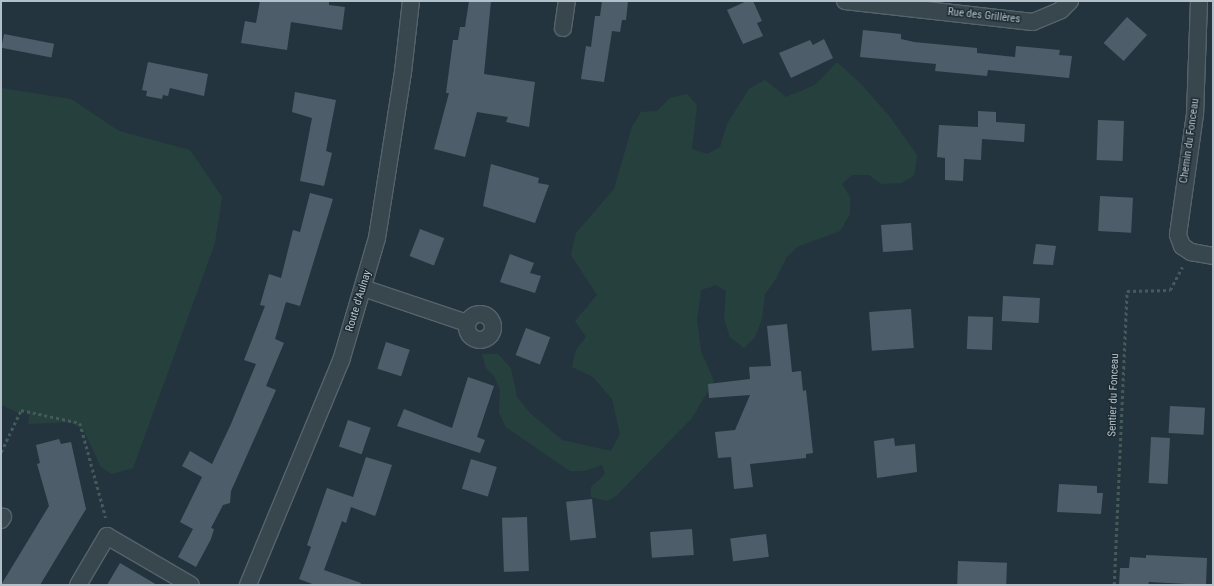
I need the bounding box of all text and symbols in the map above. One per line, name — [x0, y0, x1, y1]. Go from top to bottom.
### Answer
street label: Rue des Grillères — [947, 6, 1021, 26]
street label: Chemin du Fonceau — [1178, 98, 1202, 184]
street label: Route d'Aulnay — [343, 269, 375, 333]
street label: Sentier du Fonceau — [1106, 353, 1122, 437]

